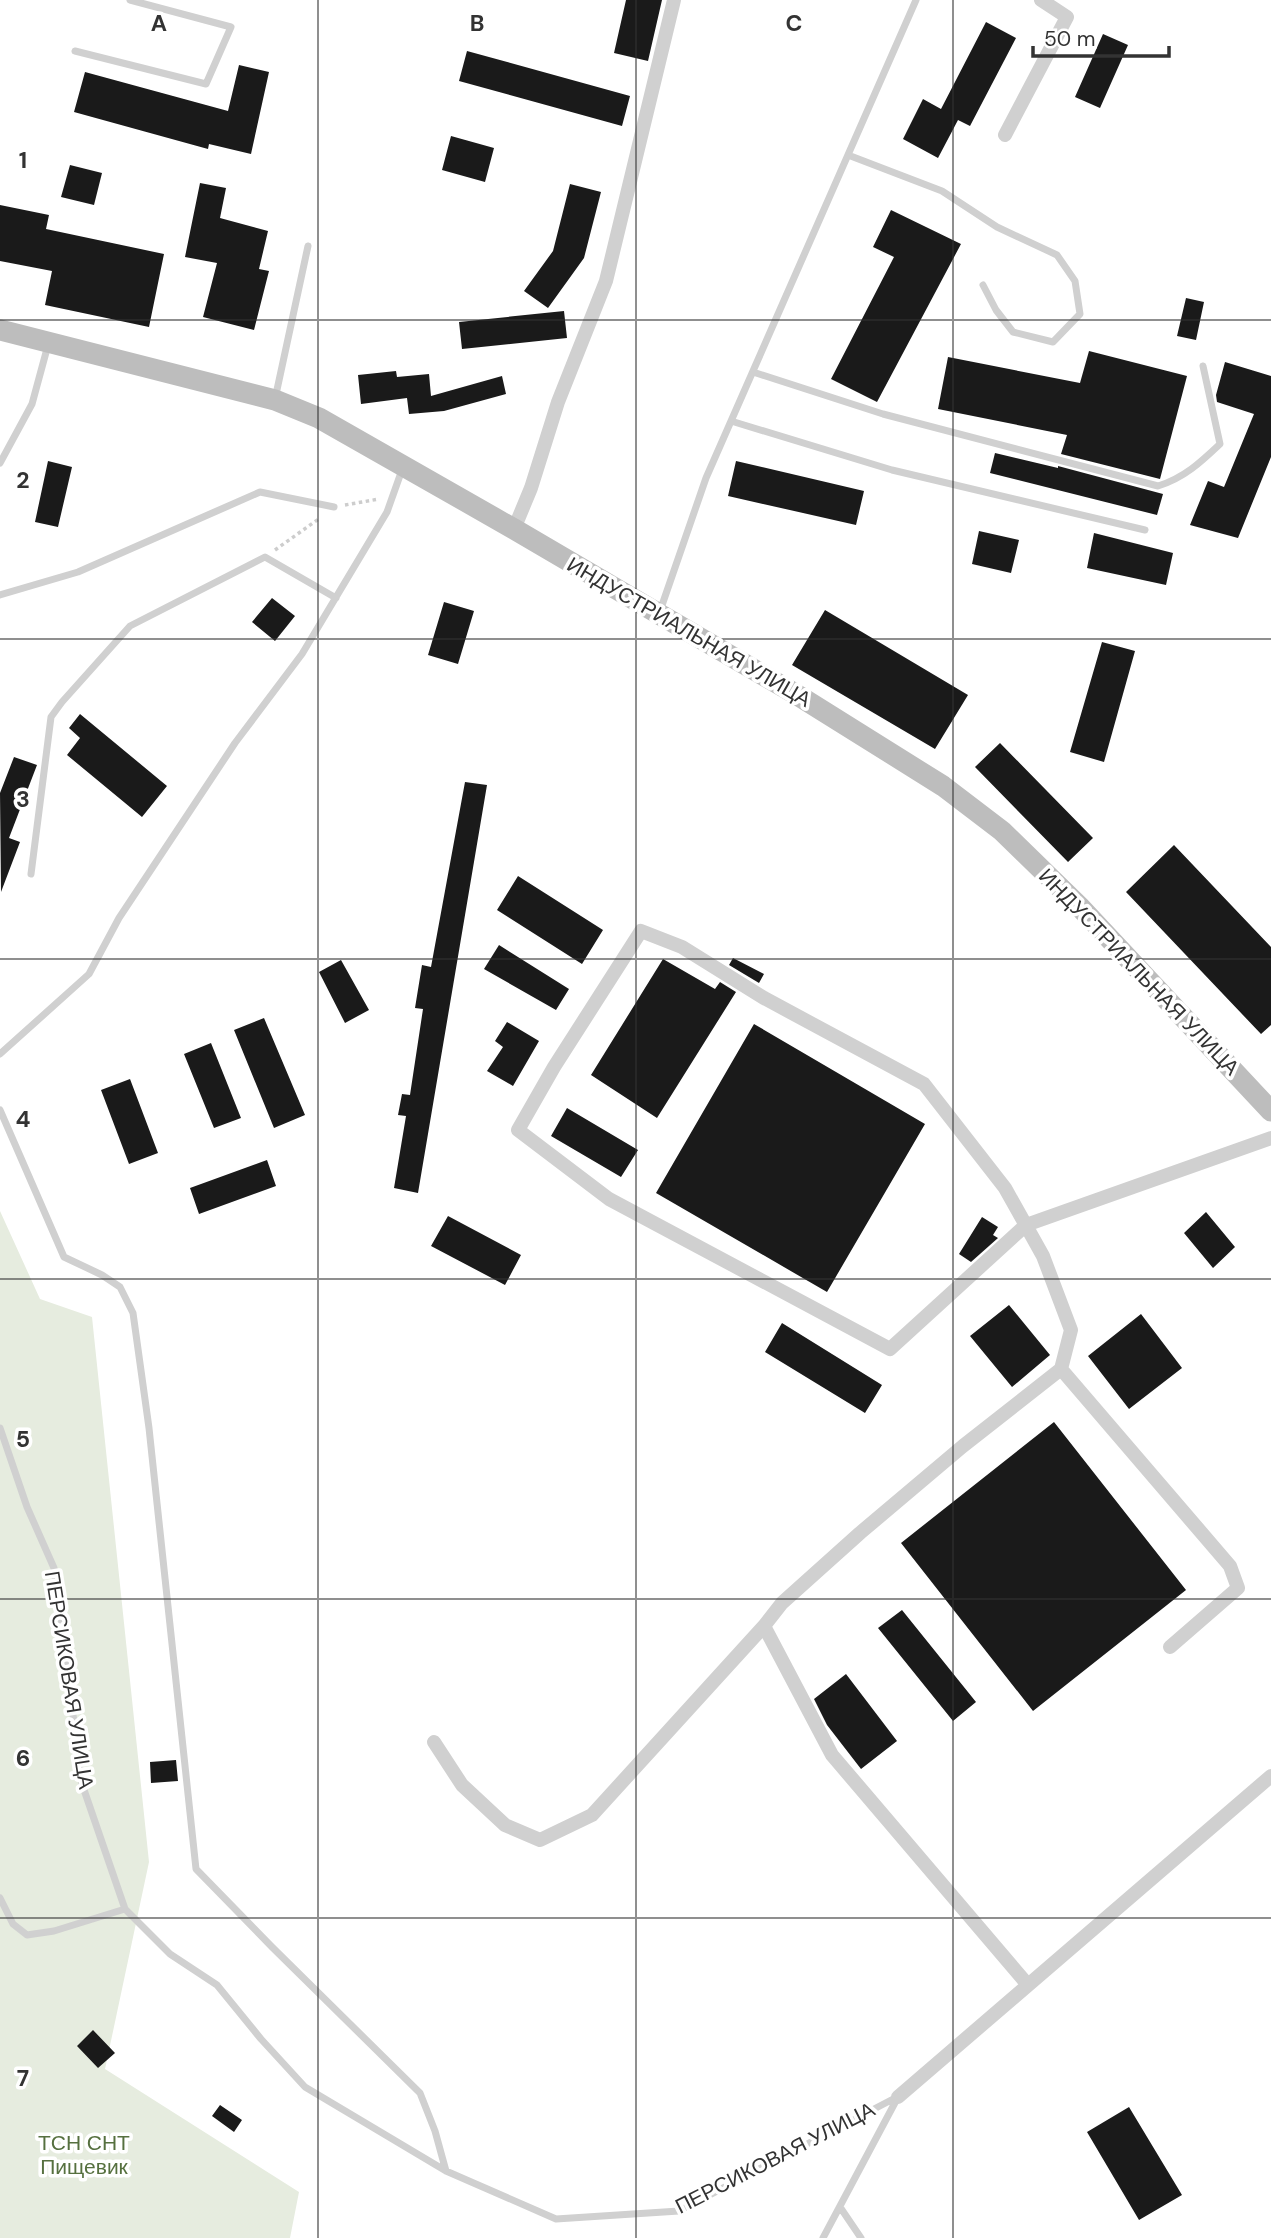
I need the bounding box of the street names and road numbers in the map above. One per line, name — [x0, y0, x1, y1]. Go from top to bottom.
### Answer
street label: ИНДУСТРИАЛЬНАЯ УЛИЦА — [562, 551, 816, 713]
street label: ИНДУСТРИАЛЬНАЯ УЛИЦА — [1033, 862, 1245, 1082]
street label: ПЕРСИКОВАЯ УЛИЦА — [38, 1569, 100, 1791]
street label: ПЕРСИКОВАЯ УЛИЦА — [670, 2095, 880, 2221]

